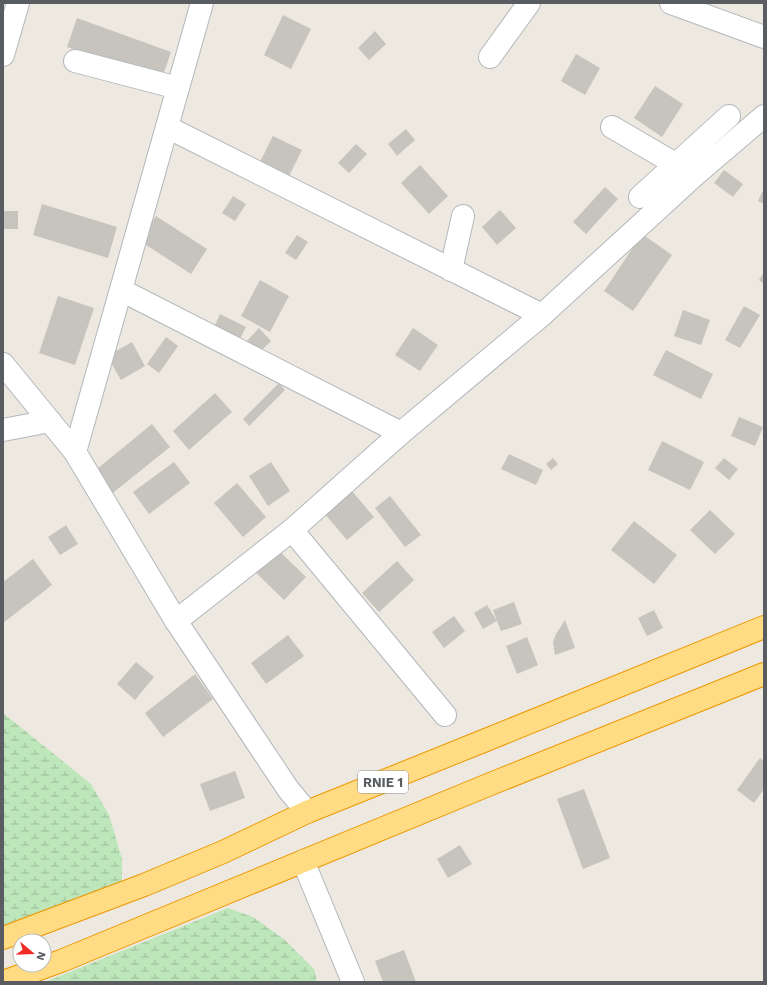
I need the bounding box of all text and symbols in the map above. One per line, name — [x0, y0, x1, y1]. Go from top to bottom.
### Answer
road number: RNIE 1 — [358, 771, 408, 793]
north arrow — [12, 933, 52, 973]
text: N — [34, 950, 48, 962]

